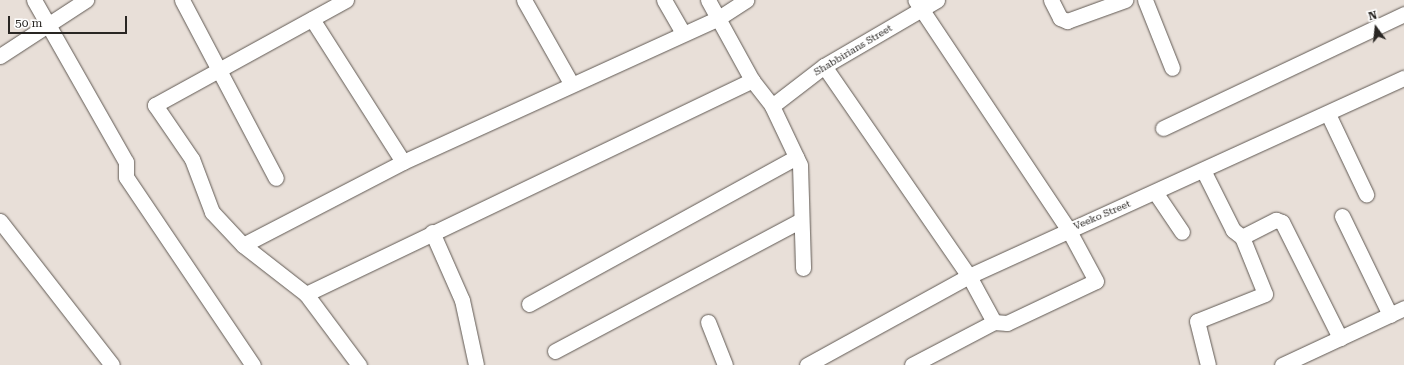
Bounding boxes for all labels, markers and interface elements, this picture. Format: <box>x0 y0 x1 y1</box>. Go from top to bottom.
scale bar <box>10 8 129 34</box>
north arrow <box>1356 8 1396 48</box>
text: N <box>1367 9 1379 23</box>
text: 50 m <box>15 16 42 30</box>
street label: Shabbirians Street <box>812 22 894 78</box>
street label: Veeko Street <box>1072 198 1132 232</box>

